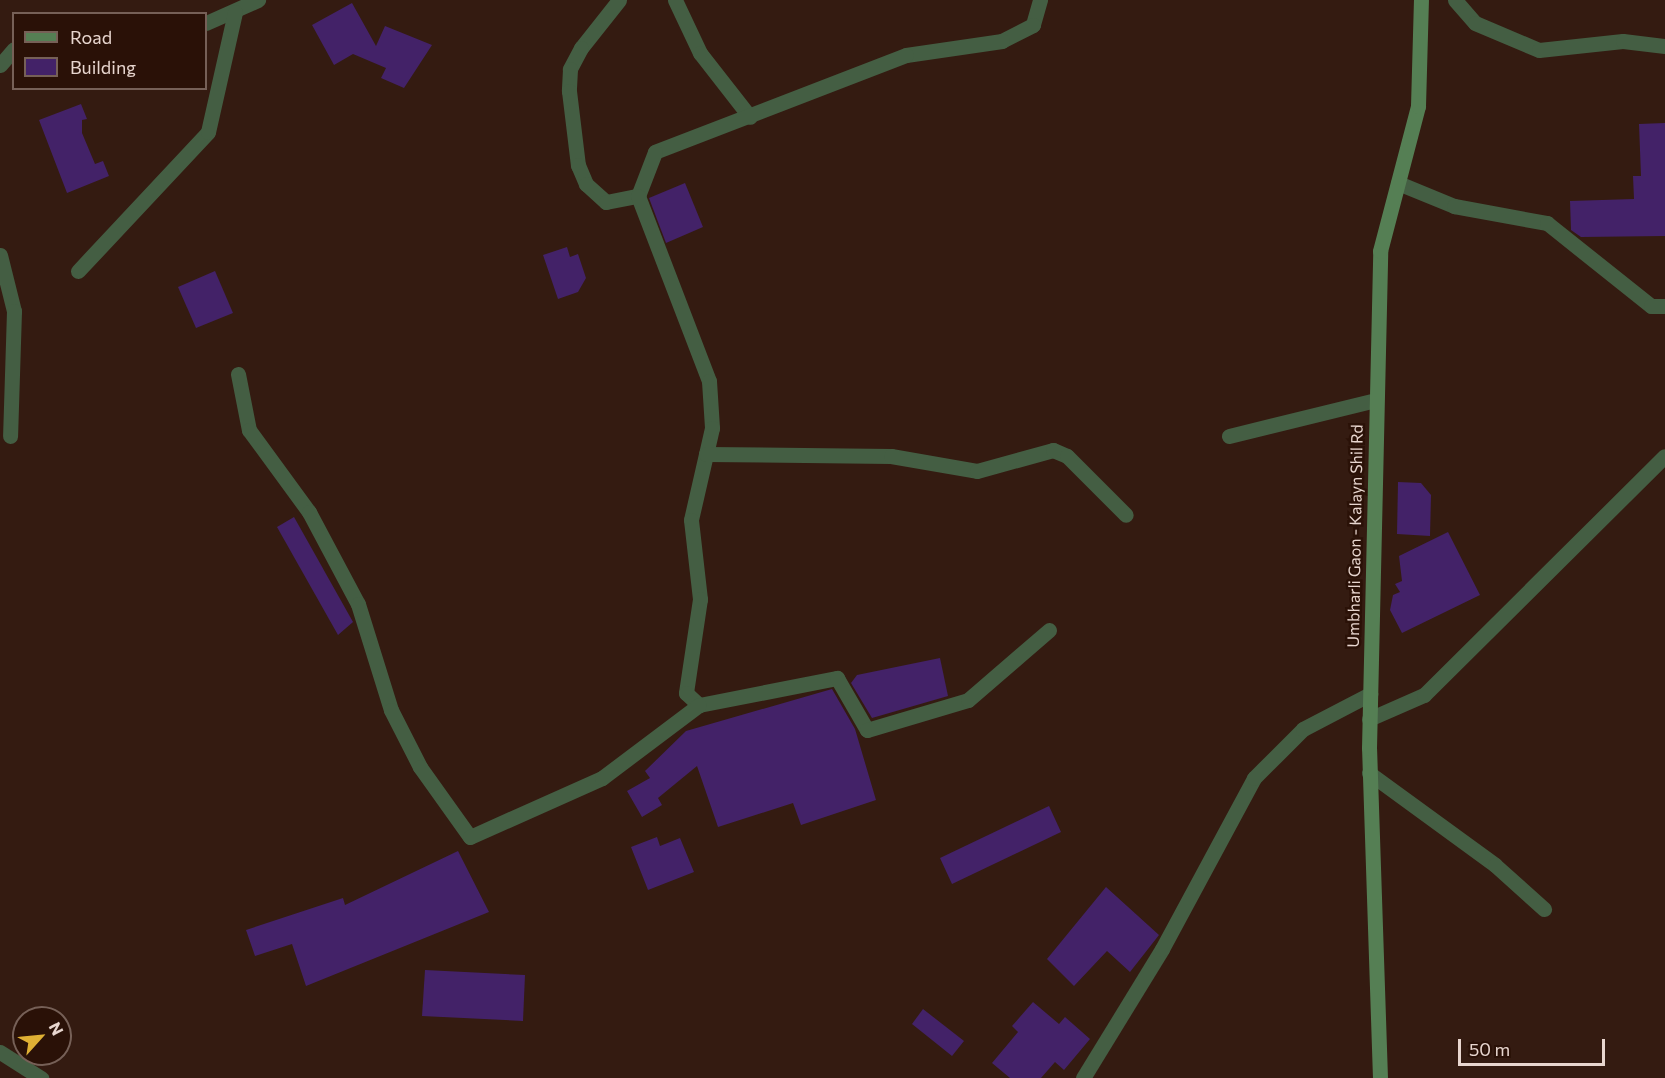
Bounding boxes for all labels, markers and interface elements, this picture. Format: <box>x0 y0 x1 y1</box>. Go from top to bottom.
legend <box>12 12 207 90</box>
text: Road <box>70 26 112 48</box>
text: Building <box>70 56 136 78</box>
street label: Umbharli Gaon - Kalayn Shil Rd <box>1343 424 1367 648</box>
north arrow <box>12 1006 72 1066</box>
text: N <box>46 1019 68 1038</box>
scale bar <box>1461 1027 1608 1065</box>
text: 50 m <box>1469 1038 1510 1060</box>

